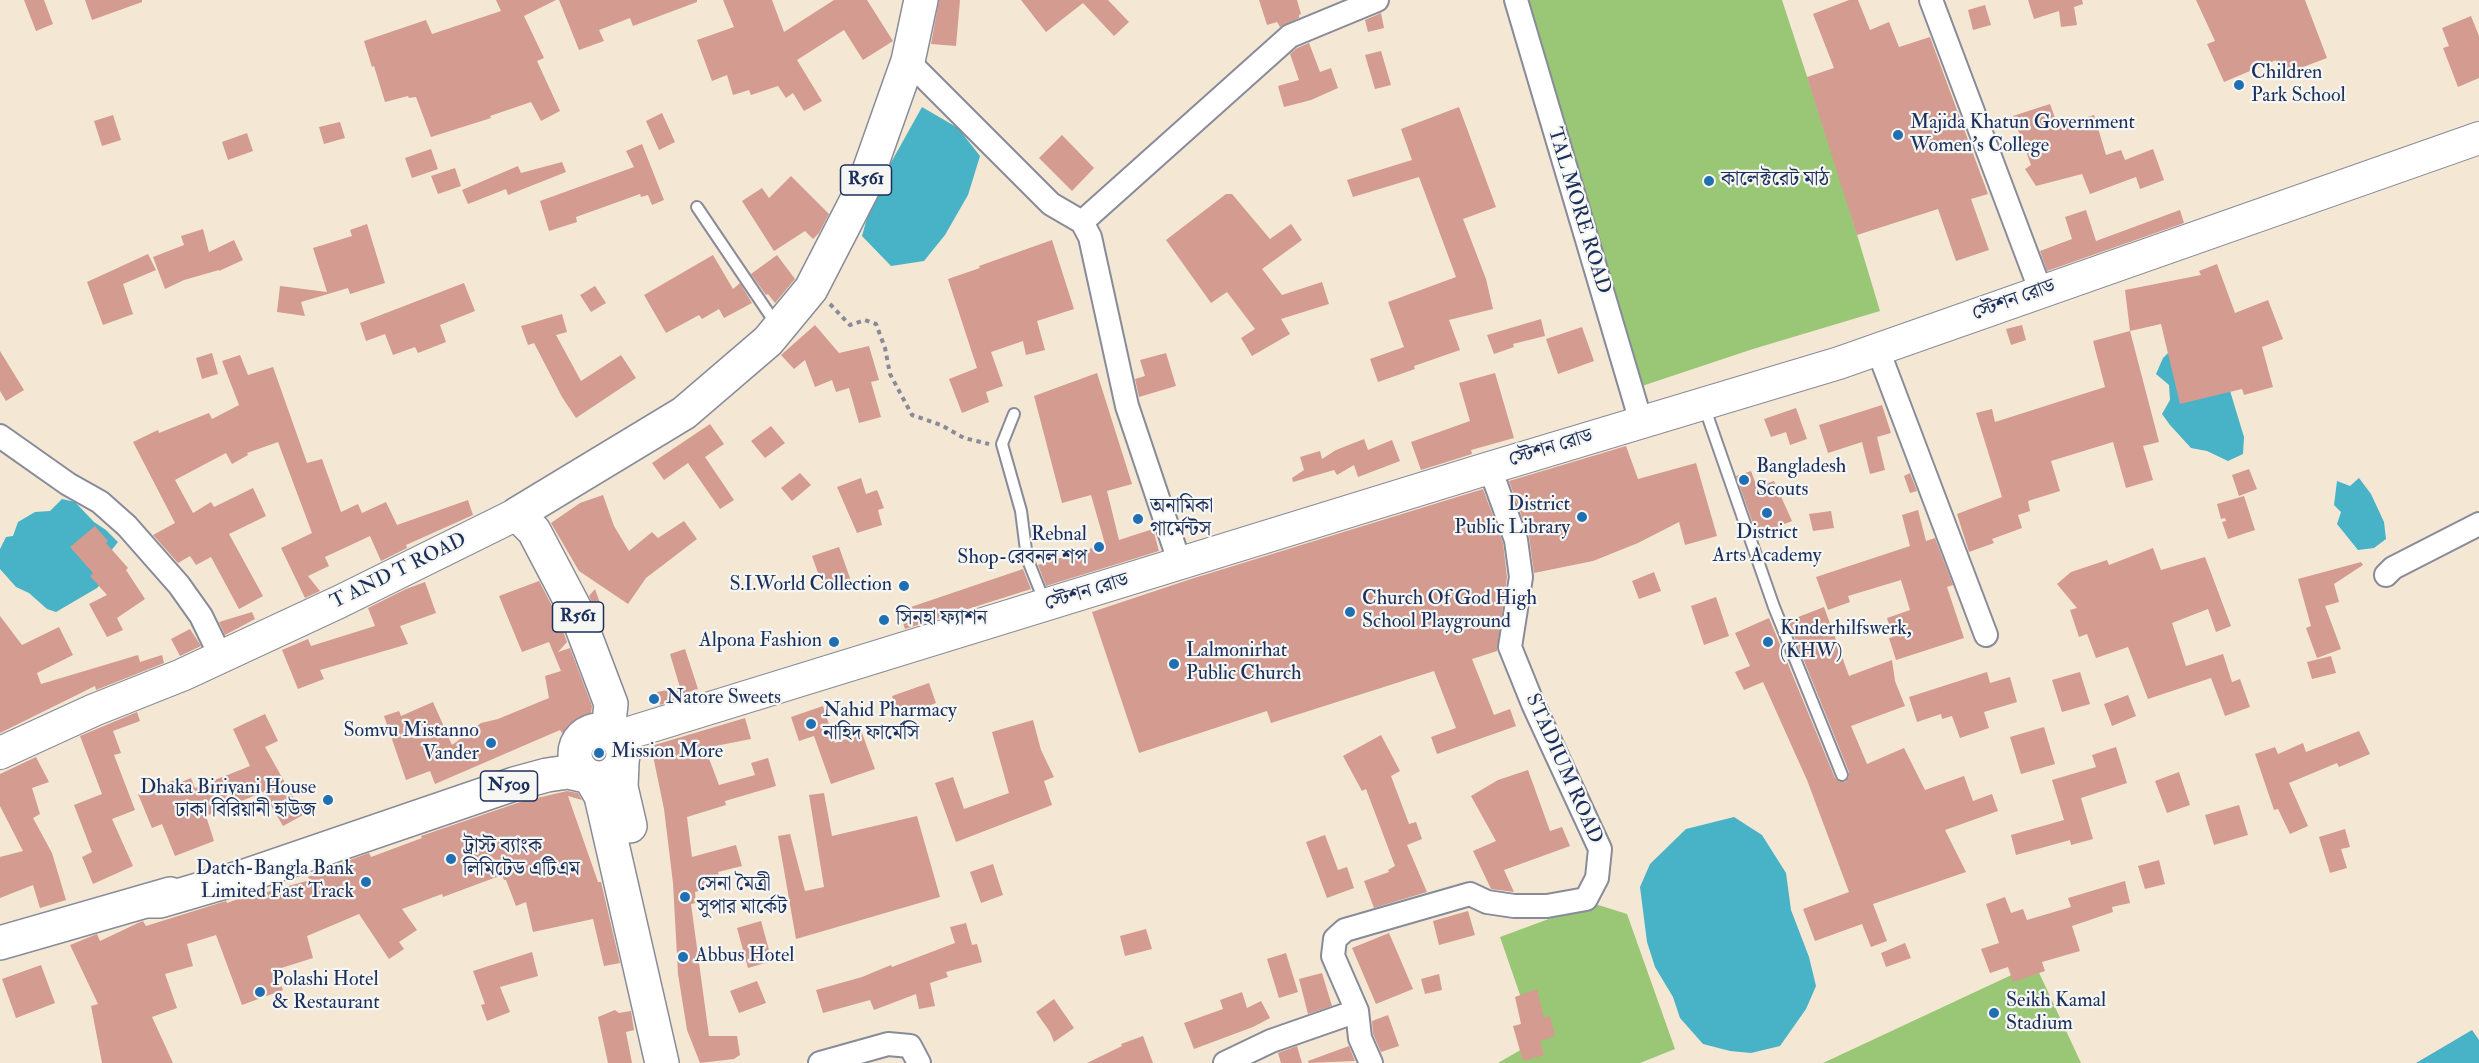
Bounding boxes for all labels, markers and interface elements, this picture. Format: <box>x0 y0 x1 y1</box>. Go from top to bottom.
place label: Children Park School <box>2251 62 2346 109</box>
marker: Children Park School <box>2232 78 2246 92</box>
place label: Majida Khatun Government Women's College <box>1910 112 2135 159</box>
street label: TAL MORE ROAD <box>1541 125 1615 297</box>
marker: Majida Khatun Government Women's College <box>1891 128 1905 142</box>
road number: R561 <box>840 165 892 195</box>
place label: কালেক্টরেট মাঠ <box>1721 169 1830 193</box>
marker: কালেক্টরেট মাঠ <box>1702 174 1716 188</box>
street label: স্টেশন রোড <box>1969 275 2059 327</box>
street label: স্টেশন রোড <box>1506 425 1596 473</box>
place label: Bangladesh Scouts <box>1756 456 1846 503</box>
marker: Bangladesh Scouts <box>1737 473 1751 487</box>
place label: District Public Library <box>1454 494 1570 541</box>
place label: অনামিকা গার্মেন্টস <box>1150 496 1213 543</box>
marker: District Arts Academy <box>1760 506 1774 520</box>
marker: District Public Library <box>1575 510 1589 524</box>
marker: অনামিকা গার্মেন্টস <box>1131 512 1145 526</box>
place label: District Arts Academy <box>1713 522 1821 569</box>
place label: Rebnal Shop-রেবনল শপ <box>957 524 1087 571</box>
street label: T AND T ROAD <box>327 529 471 615</box>
marker: Rebnal Shop-রেবনল শপ <box>1092 540 1106 554</box>
street label: স্টেশন রোড <box>1042 569 1132 617</box>
place label: S.I.World Collection <box>729 574 892 598</box>
marker: S.I.World Collection <box>897 579 911 593</box>
place label: Church Of God High School Playground <box>1362 588 1537 635</box>
road number: R561 <box>552 602 604 632</box>
marker: Church Of God High School Playground <box>1343 605 1357 619</box>
place label: সিনহা ফ্যাশন <box>896 608 987 632</box>
marker: সিনহা ফ্যাশন <box>877 613 891 627</box>
place label: Kinderhilfswerk, (KHW) <box>1780 618 1912 665</box>
place label: Alpona Fashion <box>699 630 822 654</box>
marker: Alpona Fashion <box>827 635 841 649</box>
marker: Kinderhilfswerk, (KHW) <box>1761 635 1775 649</box>
place label: Lalmonirhat Public Church <box>1186 640 1302 687</box>
marker: Lalmonirhat Public Church <box>1167 657 1181 671</box>
place label: Natore Sweets <box>666 687 781 711</box>
street label: STADIUM ROAD <box>1519 690 1607 848</box>
marker: Natore Sweets <box>647 692 661 706</box>
place label: Nahid Pharmacy নাহিদ ফার্মেসি <box>823 700 957 747</box>
marker: Nahid Pharmacy নাহিদ ফার্মেসি <box>804 717 818 731</box>
place label: Somvu Mistanno Vander <box>343 720 479 767</box>
marker: Somvu Mistanno Vander <box>484 736 498 750</box>
place label: Mission More <box>611 741 723 765</box>
marker: Mission More <box>592 746 606 760</box>
road number: N509 <box>480 771 538 801</box>
place label: Dhaka Biriyani House ঢাকা বিরিয়ানী হাউজ <box>140 777 316 824</box>
marker: Dhaka Biriyani House ঢাকা বিরিয়ানী হাউজ <box>321 793 335 807</box>
place label: ট্রাস্ট ব্যাংক লিমিটেড এটিএম <box>463 836 580 883</box>
marker: ট্রাস্ট ব্যাংক লিমিটেড এটিএম <box>444 852 458 866</box>
place label: Datch-Bangla Bank Limited Fast Track <box>196 858 354 905</box>
place label: সেনা মৈত্রী সুপার মার্কেট <box>697 874 787 921</box>
marker: Datch-Bangla Bank Limited Fast Track <box>359 875 373 889</box>
marker: সেনা মৈত্রী সুপার মার্কেট <box>678 890 692 904</box>
place label: Abbus Hotel <box>695 945 794 969</box>
marker: Abbus Hotel <box>676 950 690 964</box>
place label: Polashi Hotel & Restaurant <box>272 969 380 1016</box>
marker: Polashi Hotel & Restaurant <box>253 985 267 999</box>
place label: Seikh Kamal Stadium <box>2006 990 2106 1037</box>
marker: Seikh Kamal Stadium <box>1987 1006 2001 1020</box>

